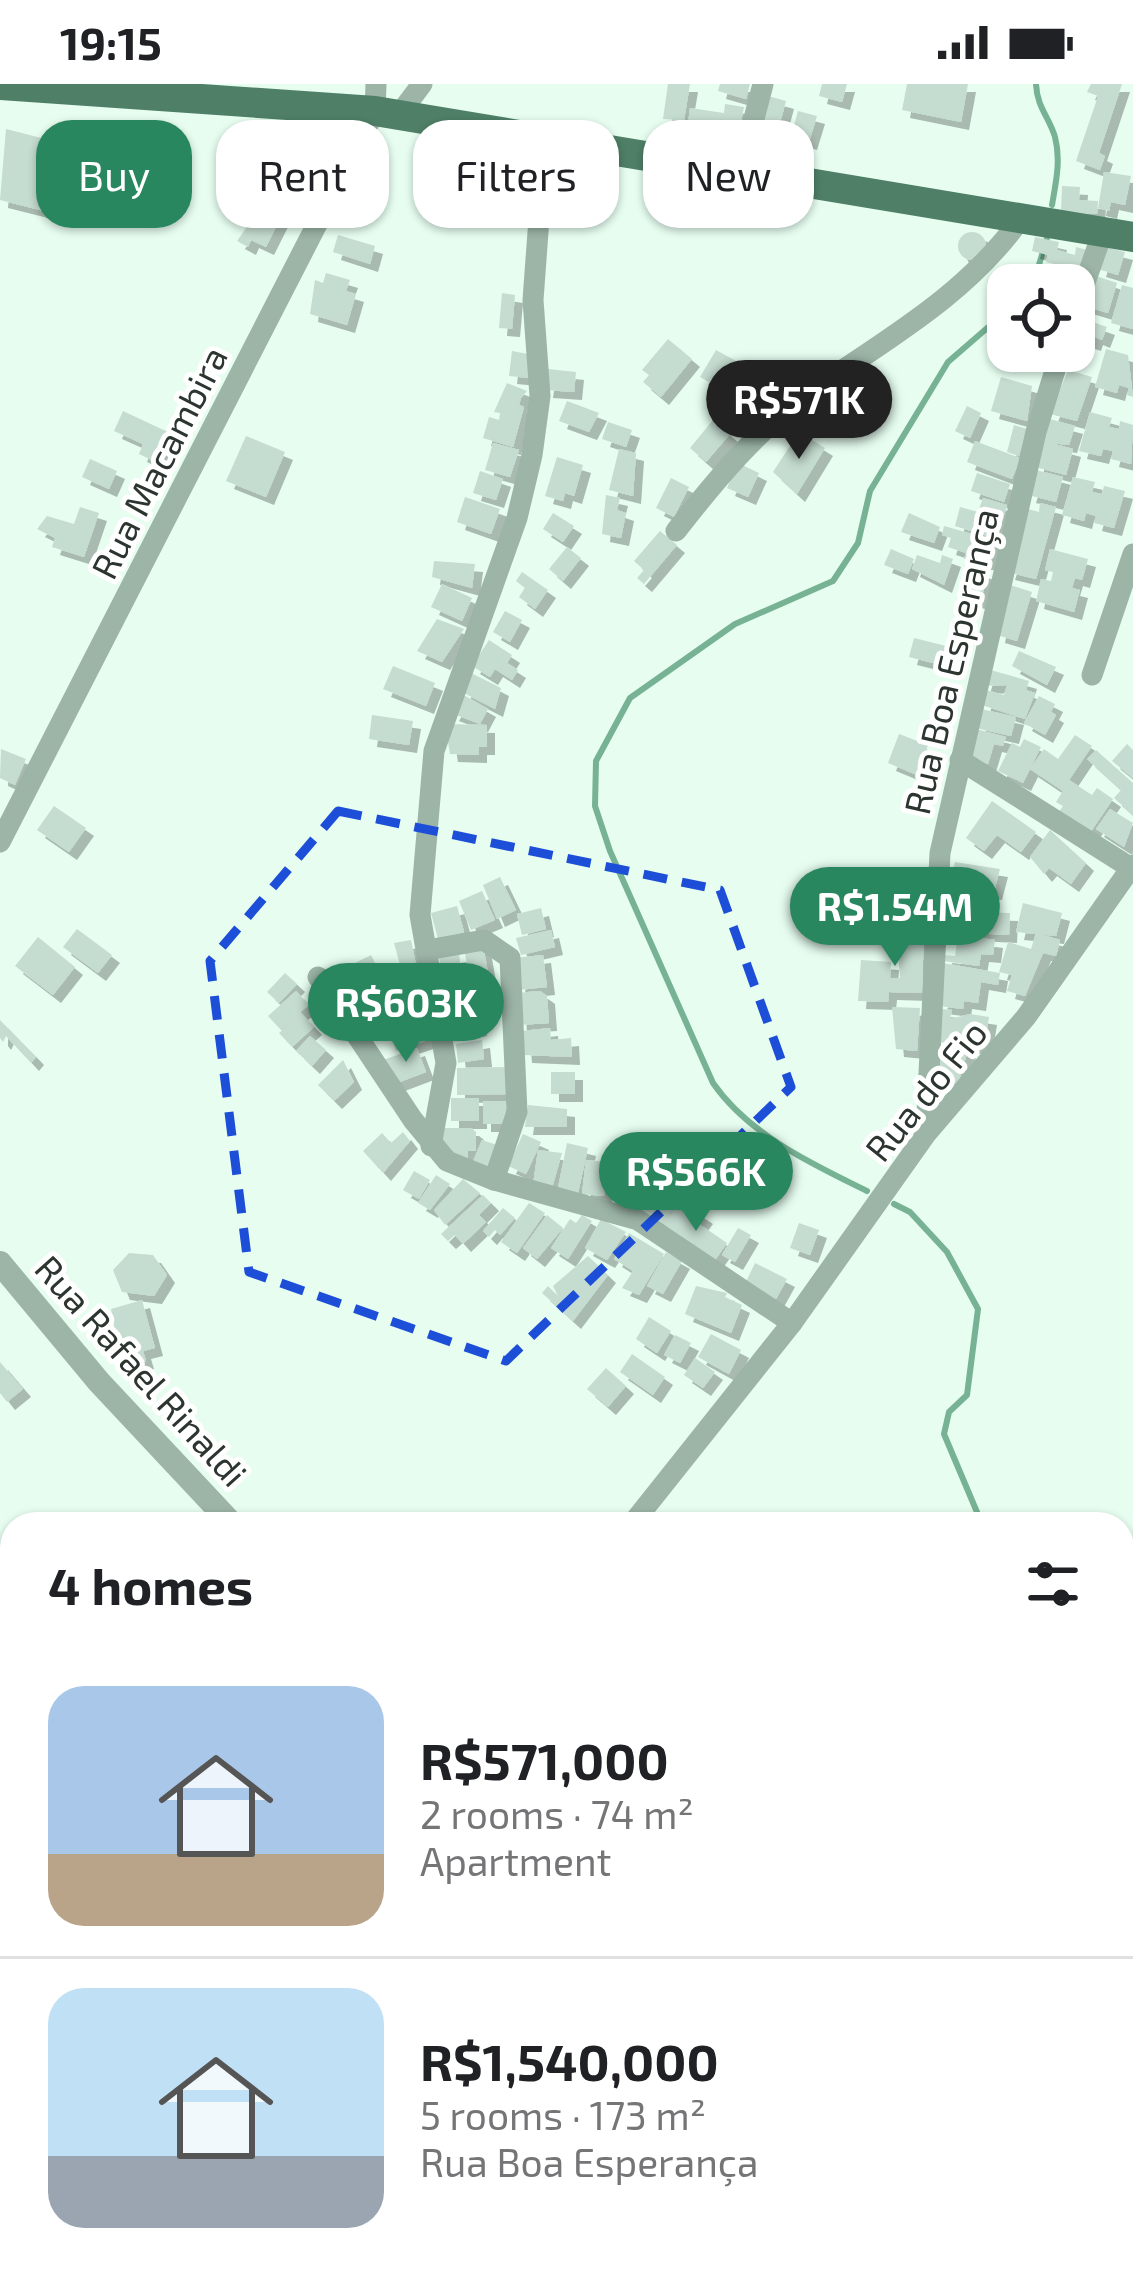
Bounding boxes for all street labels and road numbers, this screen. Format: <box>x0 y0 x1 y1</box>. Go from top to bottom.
street label: Rua Macambira <box>81 339 235 585</box>
street label: Rua Boa Esperança <box>894 504 1008 818</box>
street label: Rua do Fio <box>855 1011 995 1169</box>
street label: Rua Rafael Rinaldi <box>27 1246 257 1494</box>

